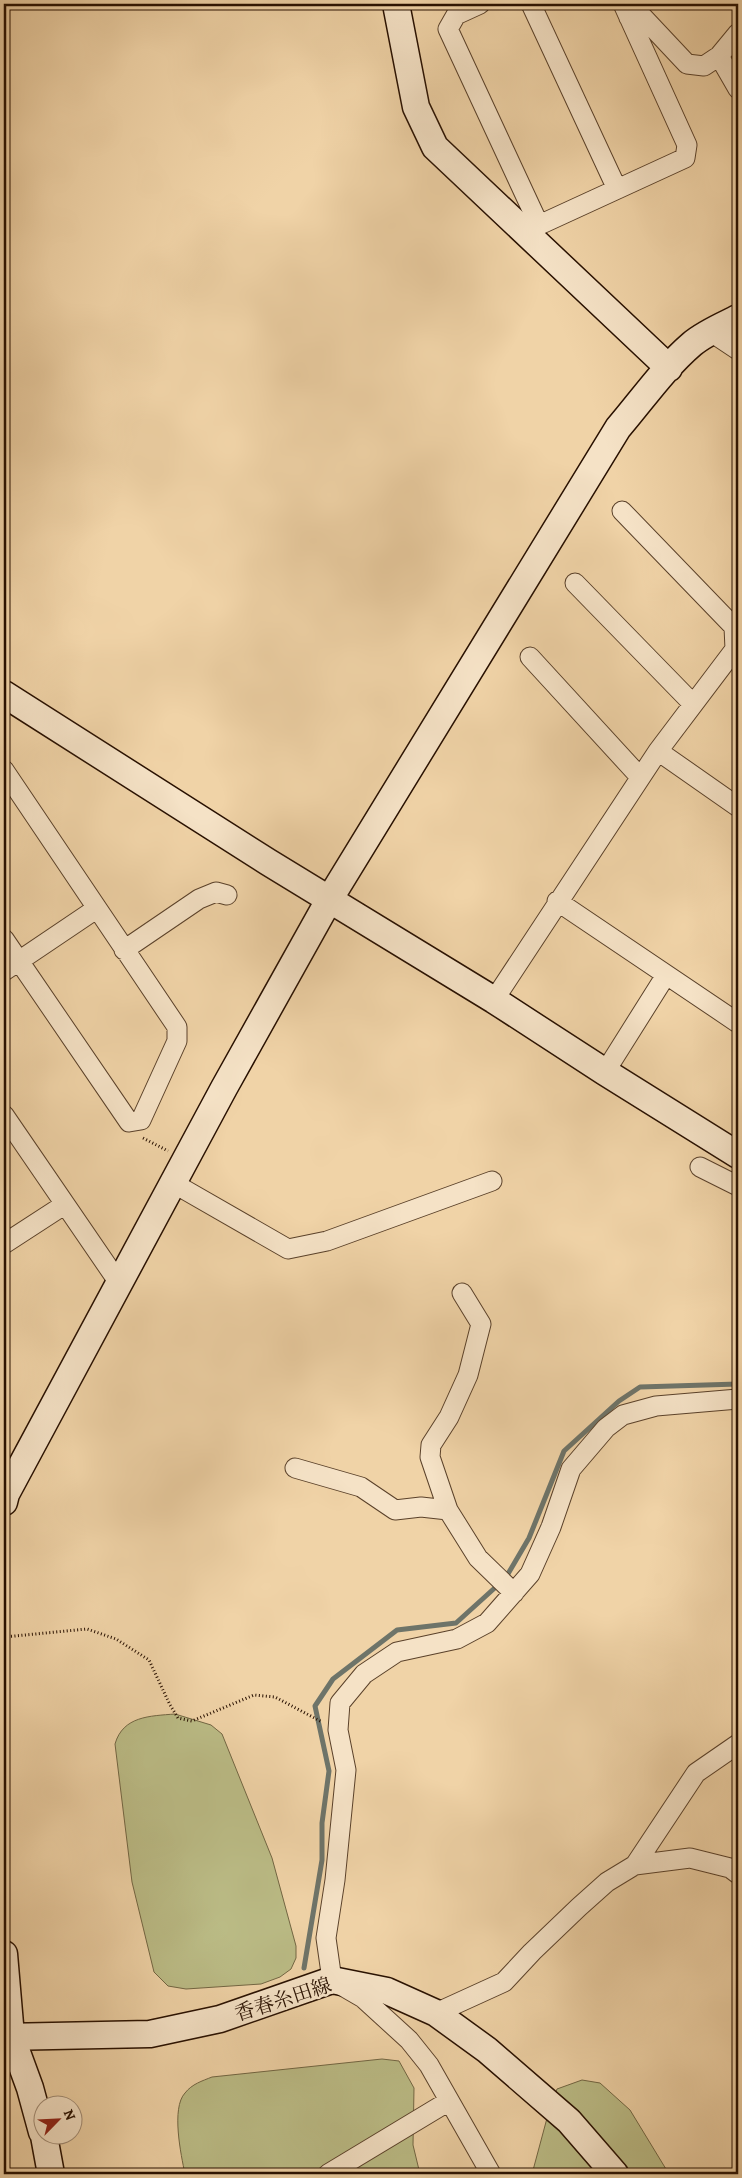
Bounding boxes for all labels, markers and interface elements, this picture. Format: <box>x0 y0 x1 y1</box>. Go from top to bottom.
street label: 香春糸田線 <box>231 1971 335 2028</box>
north arrow <box>32 2096 82 2146</box>
text: N <box>59 2106 80 2123</box>

